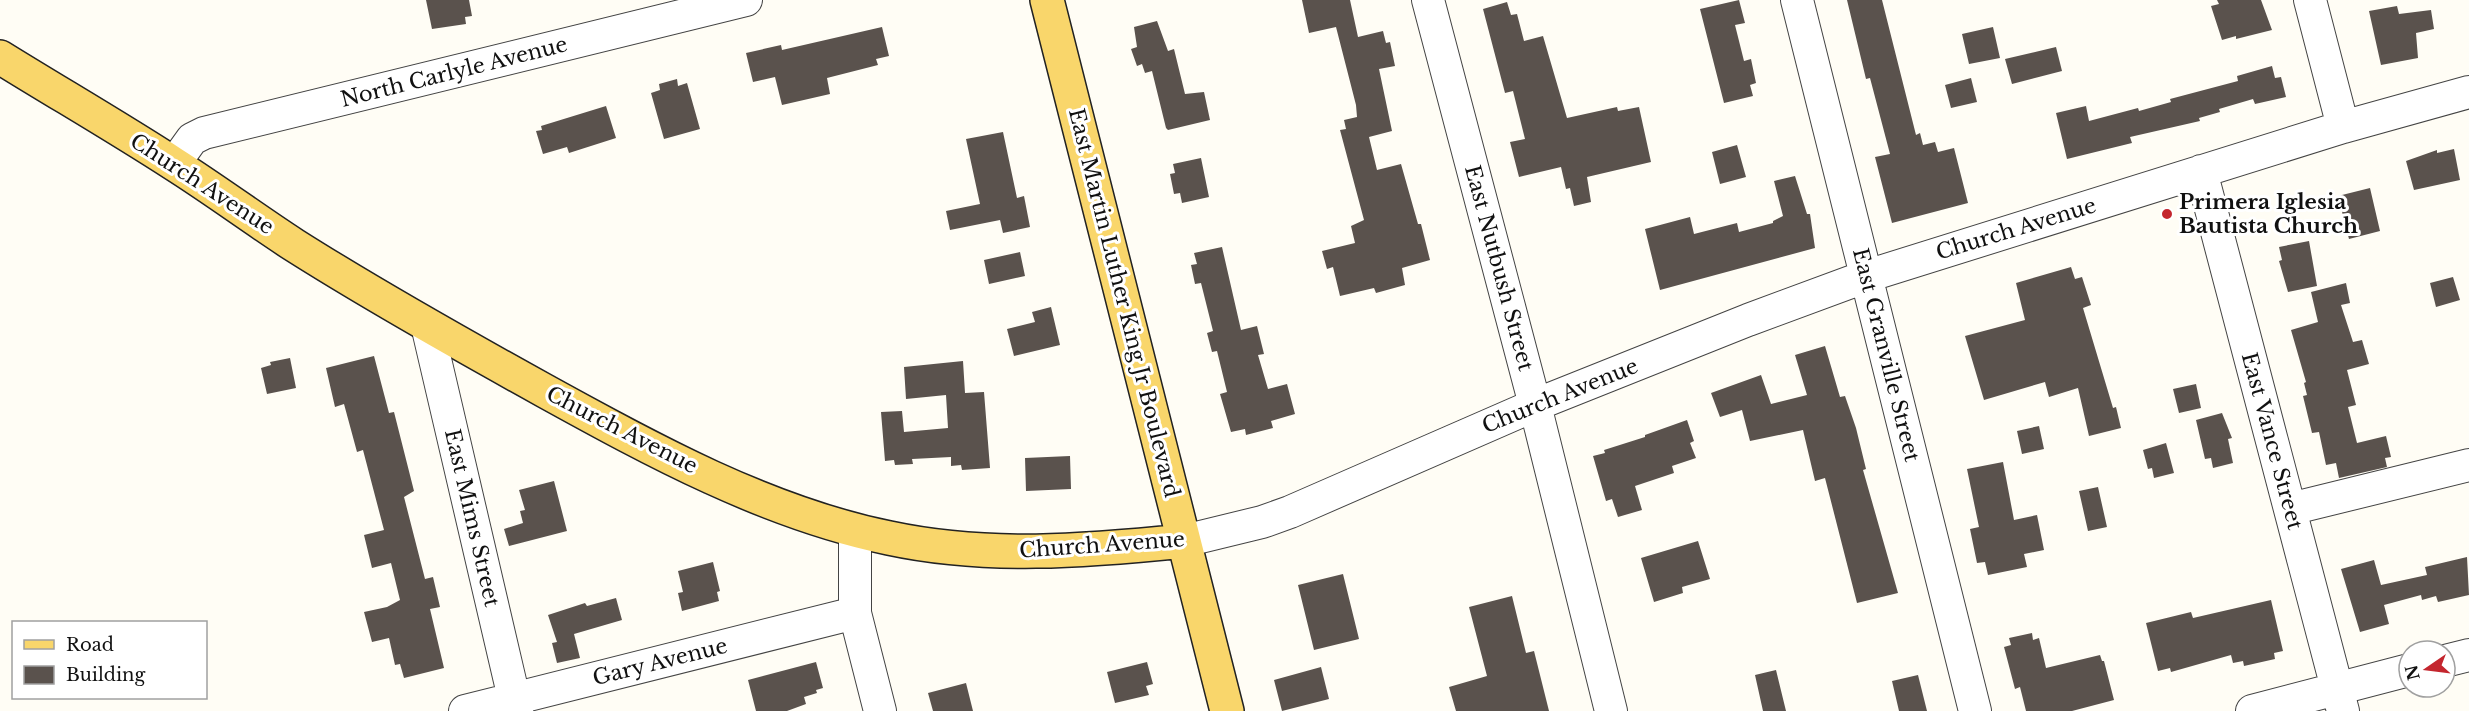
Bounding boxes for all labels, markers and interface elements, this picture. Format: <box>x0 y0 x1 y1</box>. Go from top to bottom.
street label: North Carlyle Avenue <box>338 31 570 113</box>
street label: East Martin Luther King Jr Boulevard <box>1063 106 1185 500</box>
street label: Church Avenue <box>125 128 279 240</box>
street label: East Nutbush Street <box>1459 162 1539 374</box>
place label: Primera Iglesia Bautista Church <box>2179 189 2358 239</box>
street label: Church Avenue <box>1933 192 2099 266</box>
marker: Primera Iglesia Bautista Church <box>2160 207 2174 221</box>
street label: East Granville Street <box>1847 246 1925 465</box>
street label: East Vance Street <box>2236 349 2308 533</box>
street label: Church Avenue <box>1478 353 1642 439</box>
street label: Church Avenue <box>542 381 702 479</box>
street label: East Mims Street <box>439 427 505 609</box>
street label: Church Avenue <box>1018 526 1186 564</box>
legend <box>12 621 207 699</box>
street label: Gary Avenue <box>590 633 730 691</box>
text: Road <box>66 634 114 656</box>
north arrow <box>2397 639 2457 699</box>
text: N <box>2401 663 2424 682</box>
text: Building <box>66 664 145 686</box>

